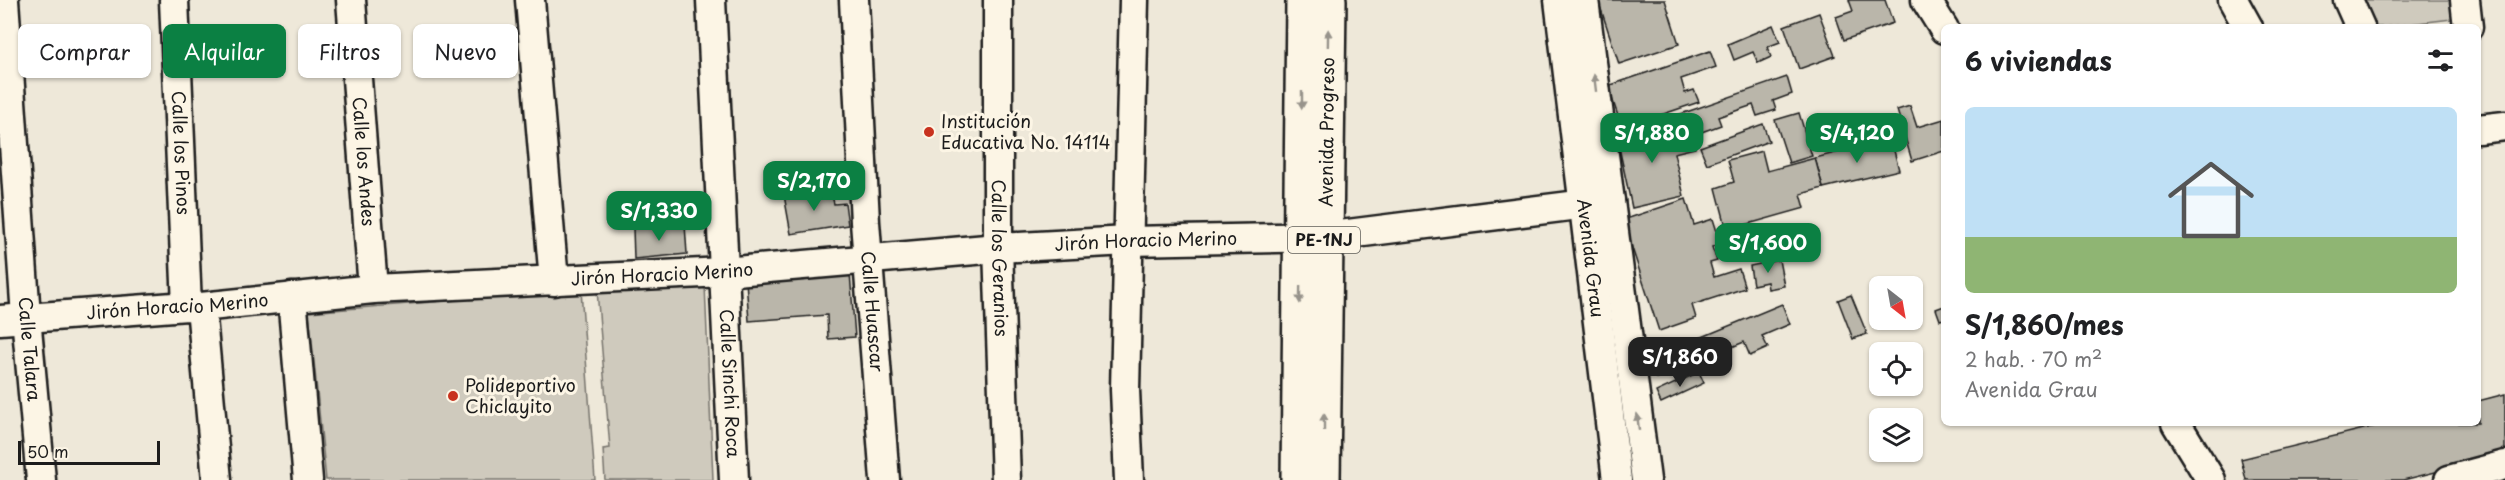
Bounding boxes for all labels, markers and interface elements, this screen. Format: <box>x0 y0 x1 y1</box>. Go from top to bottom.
chip: Comprar <box>18 24 151 78</box>
chip: Alquilar <box>163 24 286 78</box>
chip: Filtros <box>298 24 401 78</box>
chip: Nuevo <box>413 24 518 78</box>
one-way arrow <box>1323 28 1333 47</box>
text: 6 viviendas <box>1965 41 2112 80</box>
icon: filters <box>2424 44 2457 77</box>
street label: Avenida Progreso <box>1311 57 1340 207</box>
one-way arrow <box>1590 73 1600 92</box>
street label: Calle los Pinos <box>166 90 198 216</box>
one-way arrow <box>1297 91 1307 110</box>
street label: Calle los Andes <box>346 96 383 227</box>
place label: Institución Educativa No. 14114 <box>941 107 1111 155</box>
pin: S/1,880 <box>1597 113 1707 164</box>
pin: S/4,120 <box>1802 113 1912 164</box>
text: S/1,880 <box>1614 117 1690 147</box>
text: S/4,120 <box>1820 117 1894 147</box>
marker: Institución Educativa No. 14114 <box>922 125 936 139</box>
icon: home <box>2157 146 2265 254</box>
pin: S/2,170 <box>759 161 869 212</box>
text: S/2,170 <box>777 165 851 195</box>
street label: Calle los Geranios <box>986 179 1016 337</box>
pin: S/1,330 <box>604 191 714 242</box>
text: S/1,330 <box>620 195 698 225</box>
street label: Avenida Grau <box>1571 197 1612 319</box>
pin: S/1,600 <box>1713 223 1823 274</box>
street label: Jirón Horacio Merino <box>1054 224 1237 257</box>
road number: PE-1NJ <box>1288 227 1360 253</box>
text: S/1,600 <box>1729 227 1807 257</box>
street label: Calle Huascar <box>855 250 892 374</box>
street label: Jirón Horacio Merino <box>570 254 754 291</box>
north arrow <box>1869 276 1923 330</box>
map controls <box>1869 276 1923 462</box>
street label: Jirón Horacio Merino <box>85 285 270 325</box>
one-way arrow <box>1295 286 1305 305</box>
street label: Calle Talara <box>13 296 49 403</box>
text: S/1,860/mes <box>1965 305 2124 344</box>
street label: Calle Sinchi Roca <box>714 308 748 459</box>
pin: S/1,860 <box>1625 337 1735 388</box>
text: S/1,860 <box>1642 341 1718 371</box>
button: locate <box>1869 342 1923 396</box>
text: 2 hab. · 70 m² <box>1965 344 2102 374</box>
place label: Polideportivo Chiclayito <box>465 371 576 419</box>
text: Avenida Grau <box>1965 374 2098 404</box>
marker: Polideportivo Chiclayito <box>446 389 460 403</box>
button: layers <box>1869 408 1923 462</box>
one-way arrow <box>1319 412 1329 431</box>
one-way arrow <box>1634 412 1643 431</box>
scale bar <box>18 438 160 466</box>
text: 50 m <box>27 439 68 463</box>

